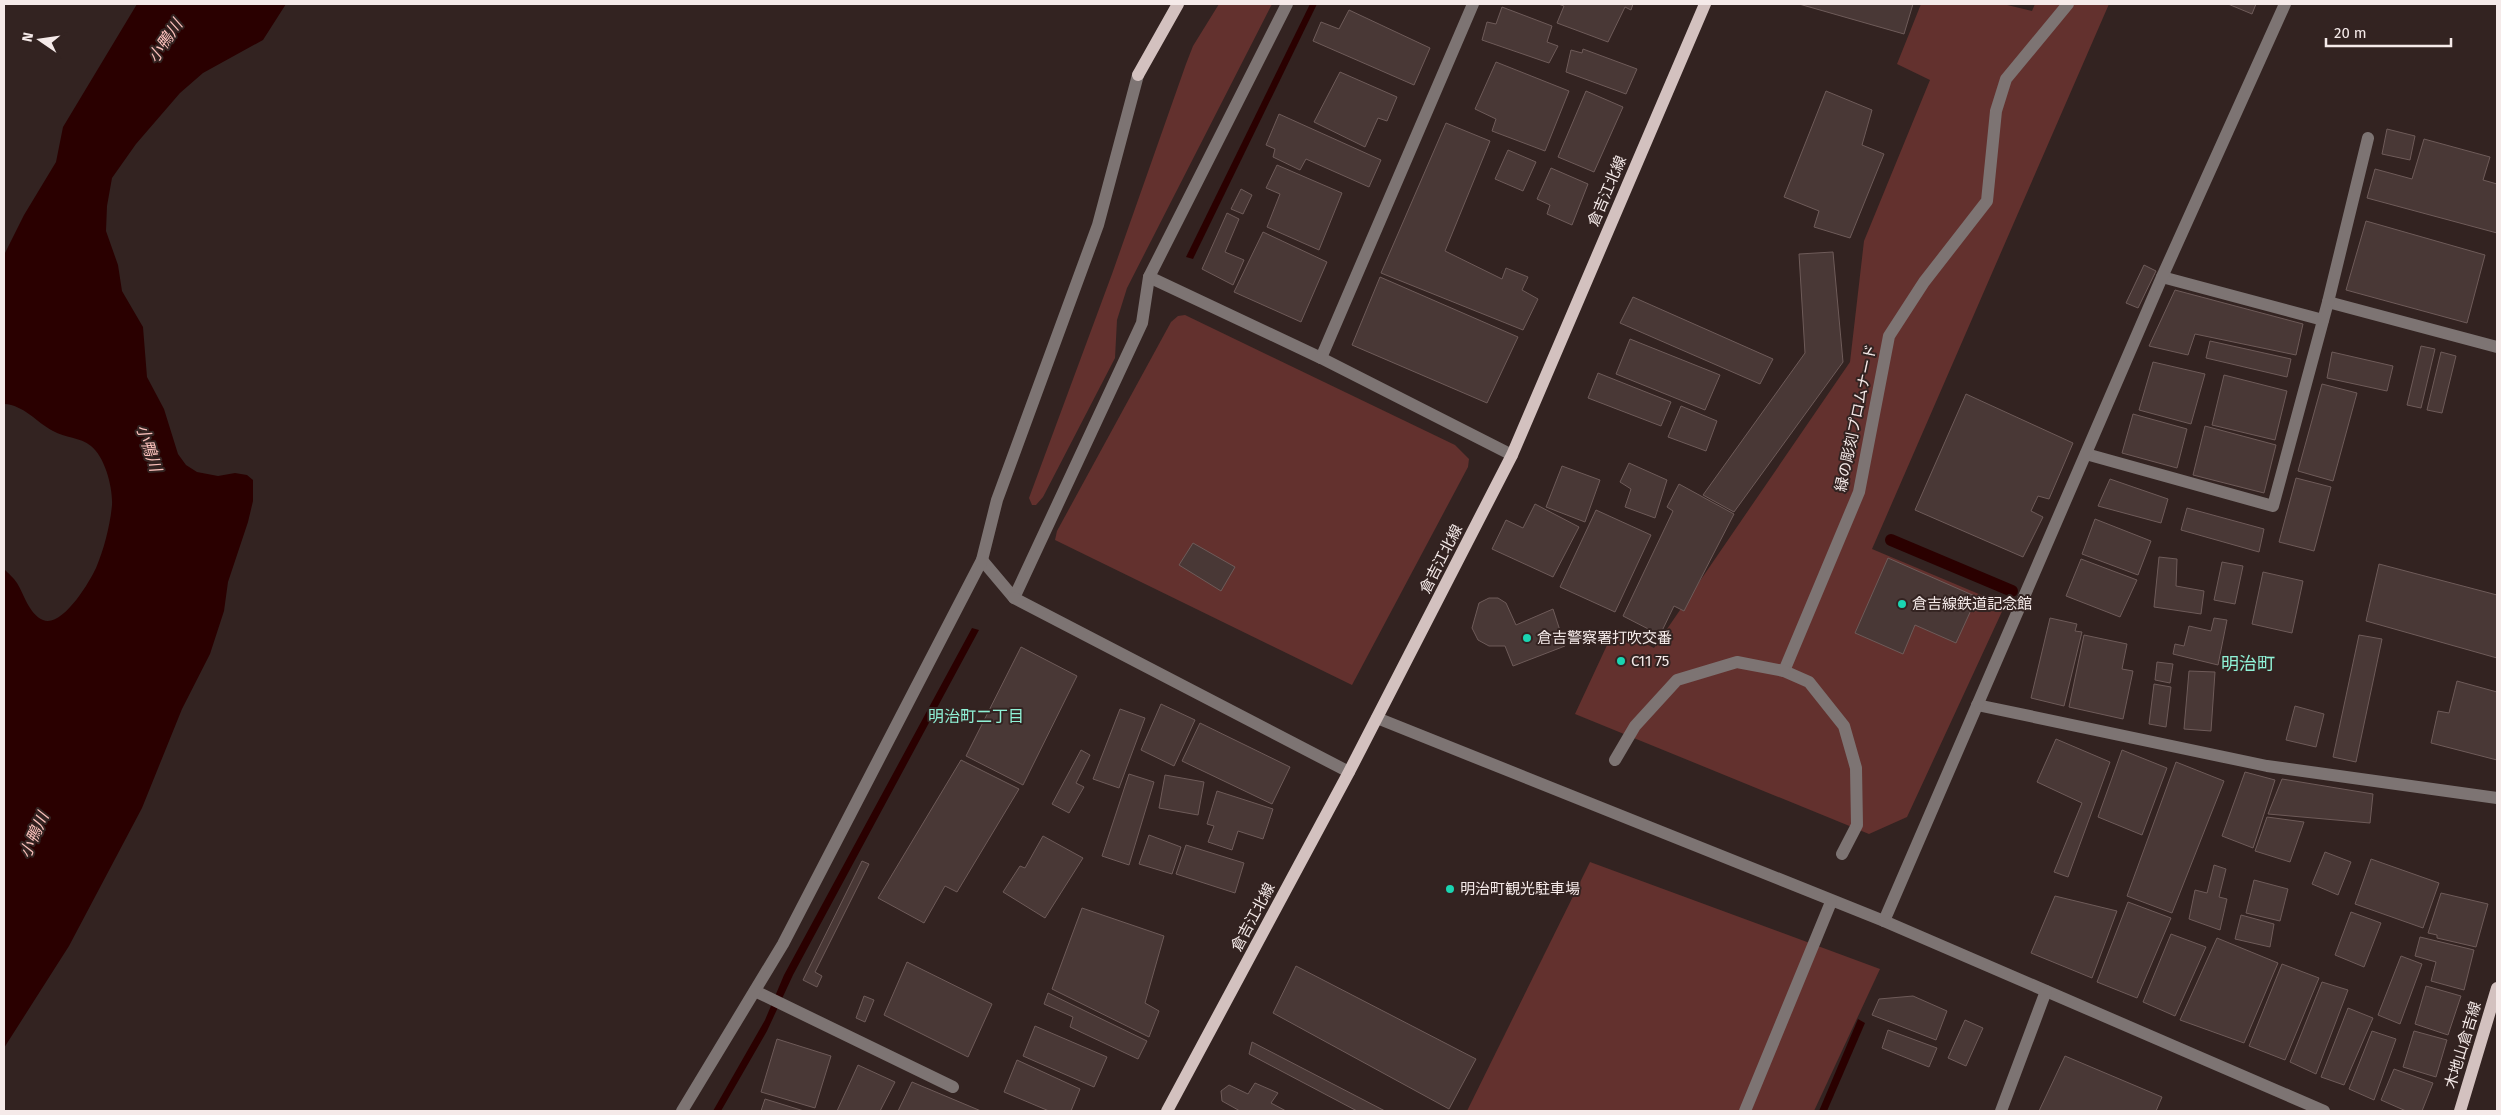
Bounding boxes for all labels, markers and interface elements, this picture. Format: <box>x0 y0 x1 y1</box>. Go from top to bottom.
water label: 小鴨川 <box>144 14 187 66</box>
north arrow <box>15 15 65 65</box>
scale bar <box>2326 15 2451 47</box>
text: 20 m <box>2334 24 2367 42</box>
text: N <box>18 31 37 44</box>
street label: 倉吉江北線 <box>1584 153 1630 229</box>
street label: 緑の彫刻プロムナード <box>1832 343 1880 493</box>
water label: 小鴨川 <box>133 422 166 476</box>
street label: 倉吉江北線 <box>1416 521 1466 597</box>
place label: 倉吉線鉄道記念館 <box>1912 595 2032 613</box>
marker: 倉吉線鉄道記念館 <box>1896 598 1908 610</box>
place label: 倉吉警察署打吹交番 <box>1537 629 1672 647</box>
marker: 倉吉警察署打吹交番 <box>1521 632 1533 644</box>
place label: C11 75 <box>1631 652 1669 670</box>
district label: 明治町 <box>2221 653 2275 675</box>
marker: C11 75 <box>1615 655 1627 667</box>
district label: 明治町二丁目 <box>928 707 1024 726</box>
water label: 小鴨川 <box>16 807 53 861</box>
street label: 倉吉江北線 <box>1227 880 1279 954</box>
place label: 明治町観光駐車場 <box>1460 880 1580 898</box>
marker: 明治町観光駐車場 <box>1444 883 1456 895</box>
street label: 木地山倉吉線 <box>2441 999 2485 1091</box>

